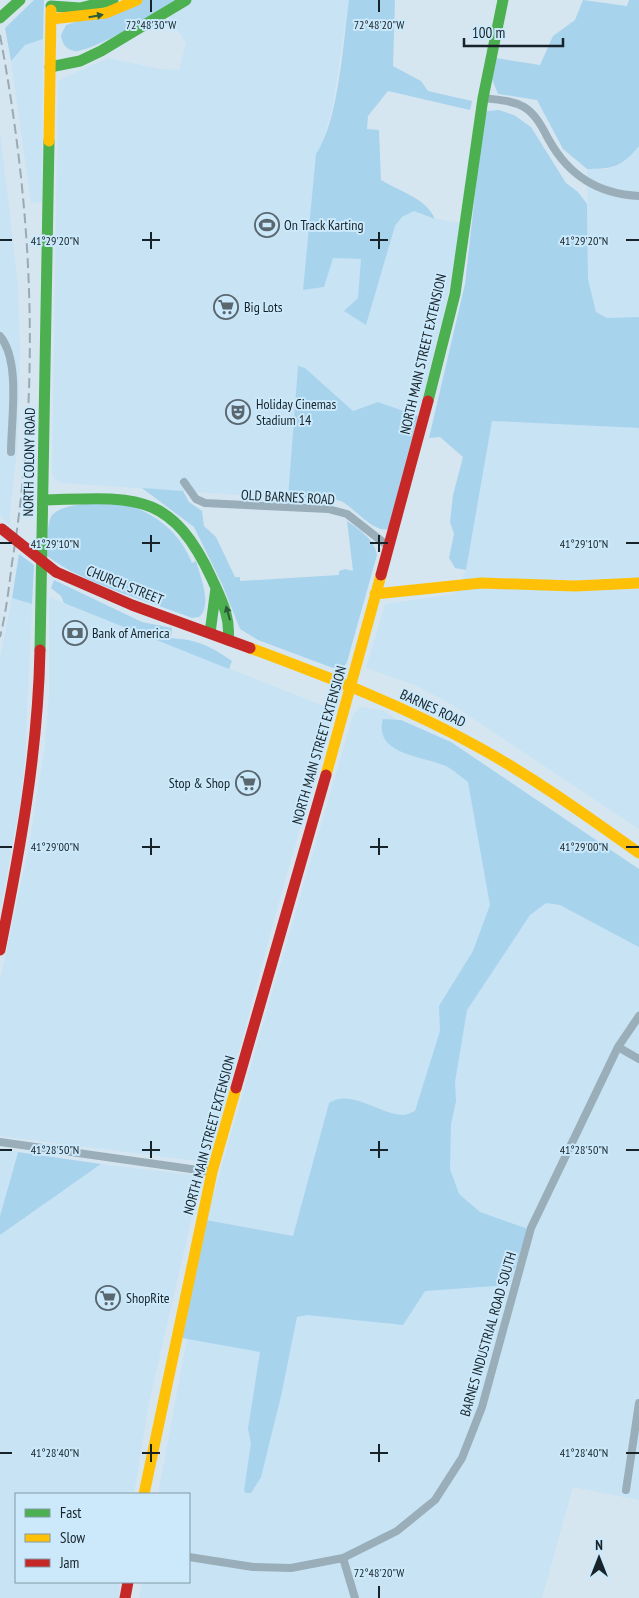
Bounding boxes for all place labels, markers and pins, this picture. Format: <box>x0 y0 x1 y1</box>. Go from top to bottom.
sports icon: On Track Karting <box>254 212 280 238</box>
place label: On Track Karting <box>284 216 363 234</box>
supermarket icon: Big Lots <box>213 294 239 320</box>
place label: Big Lots <box>244 298 283 316</box>
place label: Holiday Cinemas Stadium 14 <box>256 395 336 429</box>
theatre icon: Holiday Cinemas Stadium 14 <box>225 399 251 425</box>
bank icon: Bank of America <box>62 620 88 646</box>
place label: Bank of America <box>92 624 169 642</box>
supermarket icon: Stop & Shop <box>235 770 261 796</box>
place label: Stop & Shop <box>169 774 230 792</box>
supermarket icon: ShopRite <box>95 1285 121 1311</box>
place label: ShopRite <box>126 1289 170 1307</box>

